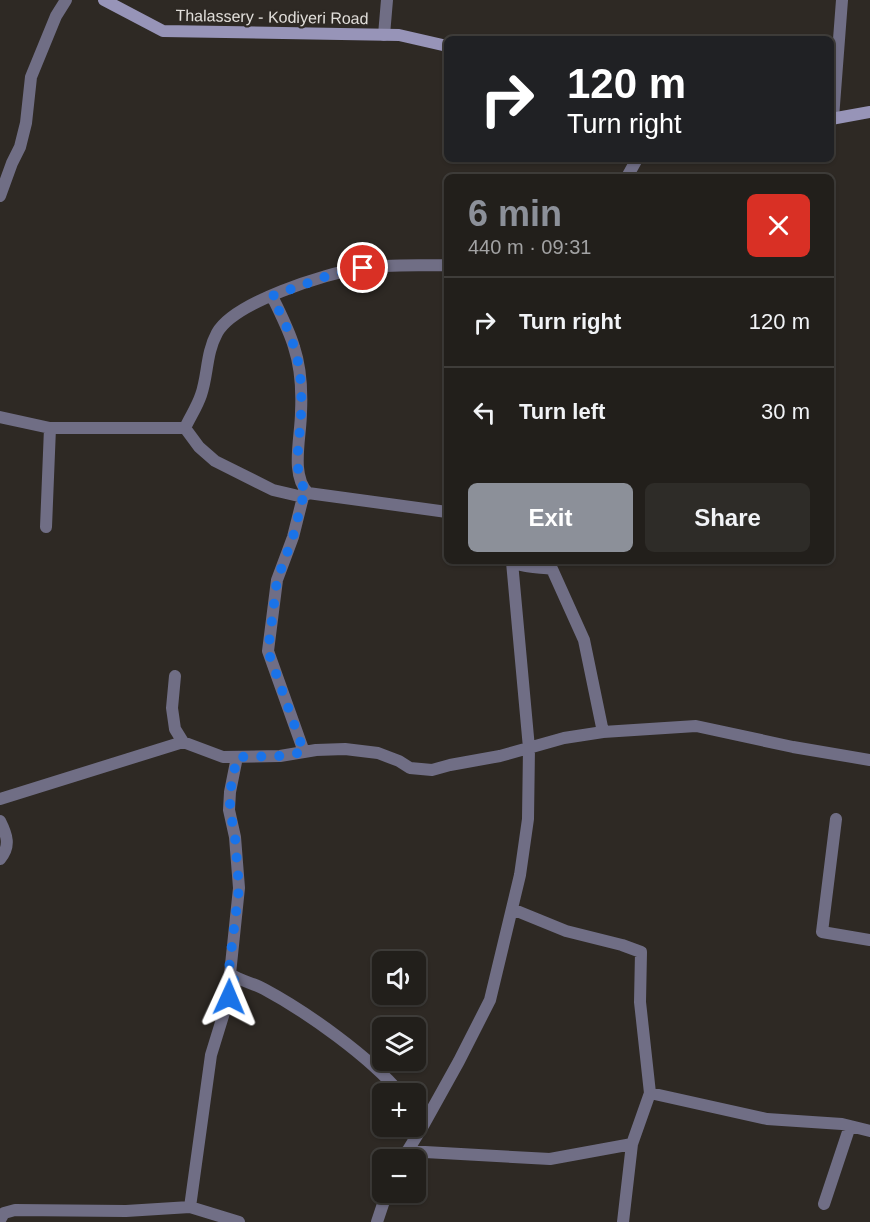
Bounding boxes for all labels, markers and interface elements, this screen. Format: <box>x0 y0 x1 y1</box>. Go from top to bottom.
street label: Thalassery - Kodiyeri Road <box>175 7 369 27</box>
icon: right <box>468 60 546 138</box>
text: 120 m <box>567 60 686 107</box>
text: Turn right <box>567 109 682 139</box>
text: 6 min <box>468 193 562 234</box>
button: close <box>747 194 810 257</box>
text: 440 m · 09:31 <box>468 236 591 258</box>
pin <box>337 242 388 293</box>
icon: arrive <box>346 251 379 284</box>
icon: right <box>468 306 501 339</box>
text: Turn right <box>519 309 621 334</box>
text: 120 m <box>749 309 810 334</box>
icon: left <box>468 396 501 429</box>
text: Turn left <box>519 399 605 424</box>
text: 30 m <box>761 399 810 424</box>
button: Exit <box>468 483 633 552</box>
button: Share <box>645 483 810 552</box>
map controls <box>372 951 426 1203</box>
button: sound <box>372 951 426 1005</box>
position arrow <box>197 965 261 1029</box>
button: layers <box>372 1017 426 1071</box>
button: + <box>372 1083 426 1137</box>
button: − <box>372 1149 426 1203</box>

